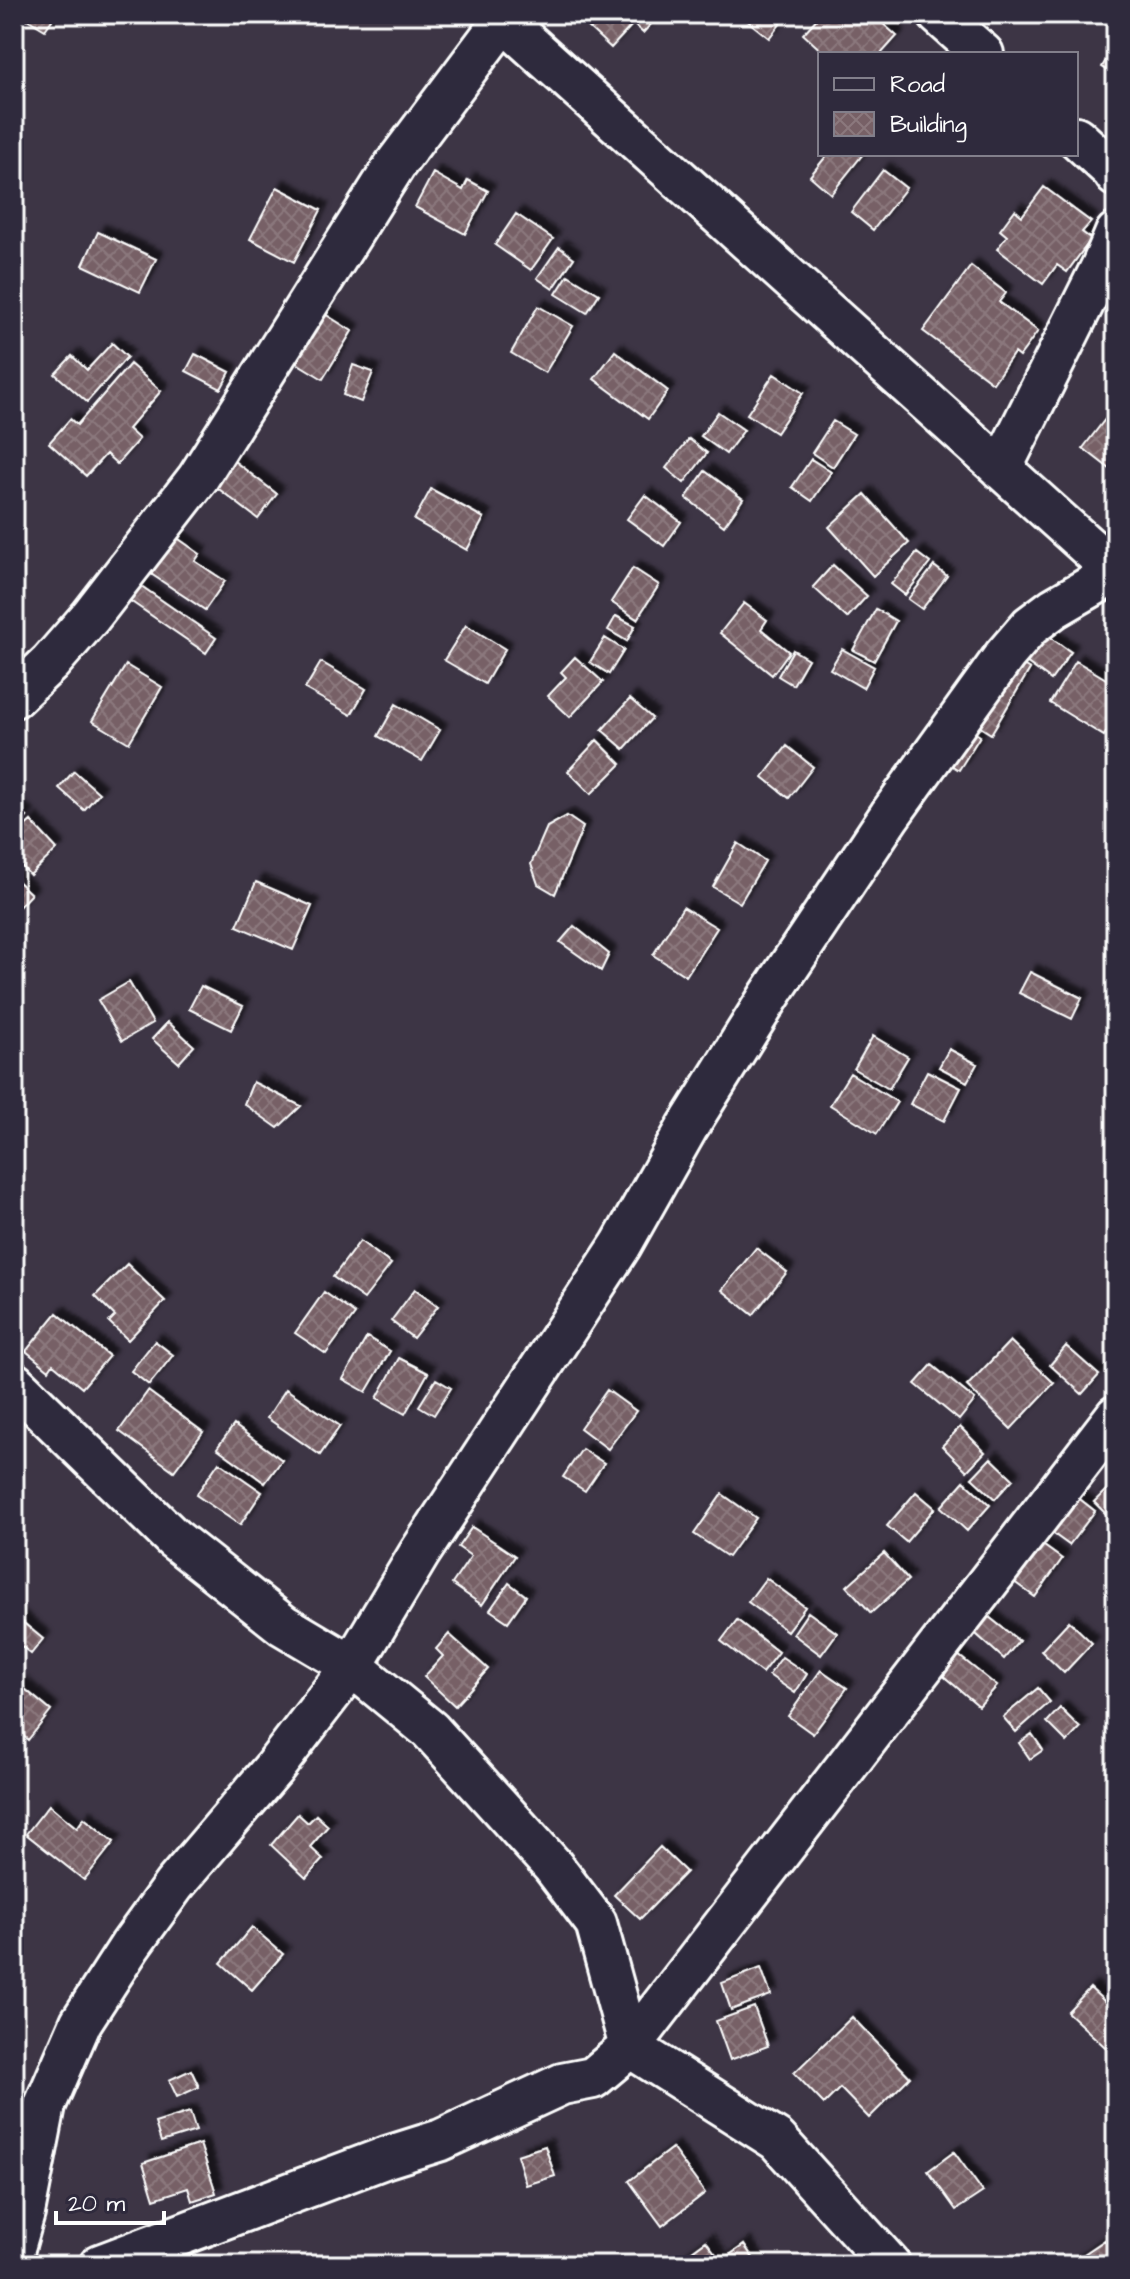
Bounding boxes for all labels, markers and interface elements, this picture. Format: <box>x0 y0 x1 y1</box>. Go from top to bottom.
legend <box>818 52 1078 156</box>
text: Road <box>890 68 945 102</box>
text: Building <box>890 108 967 143</box>
scale bar <box>56 2175 164 2225</box>
text: 20 m <box>68 2187 125 2221</box>

